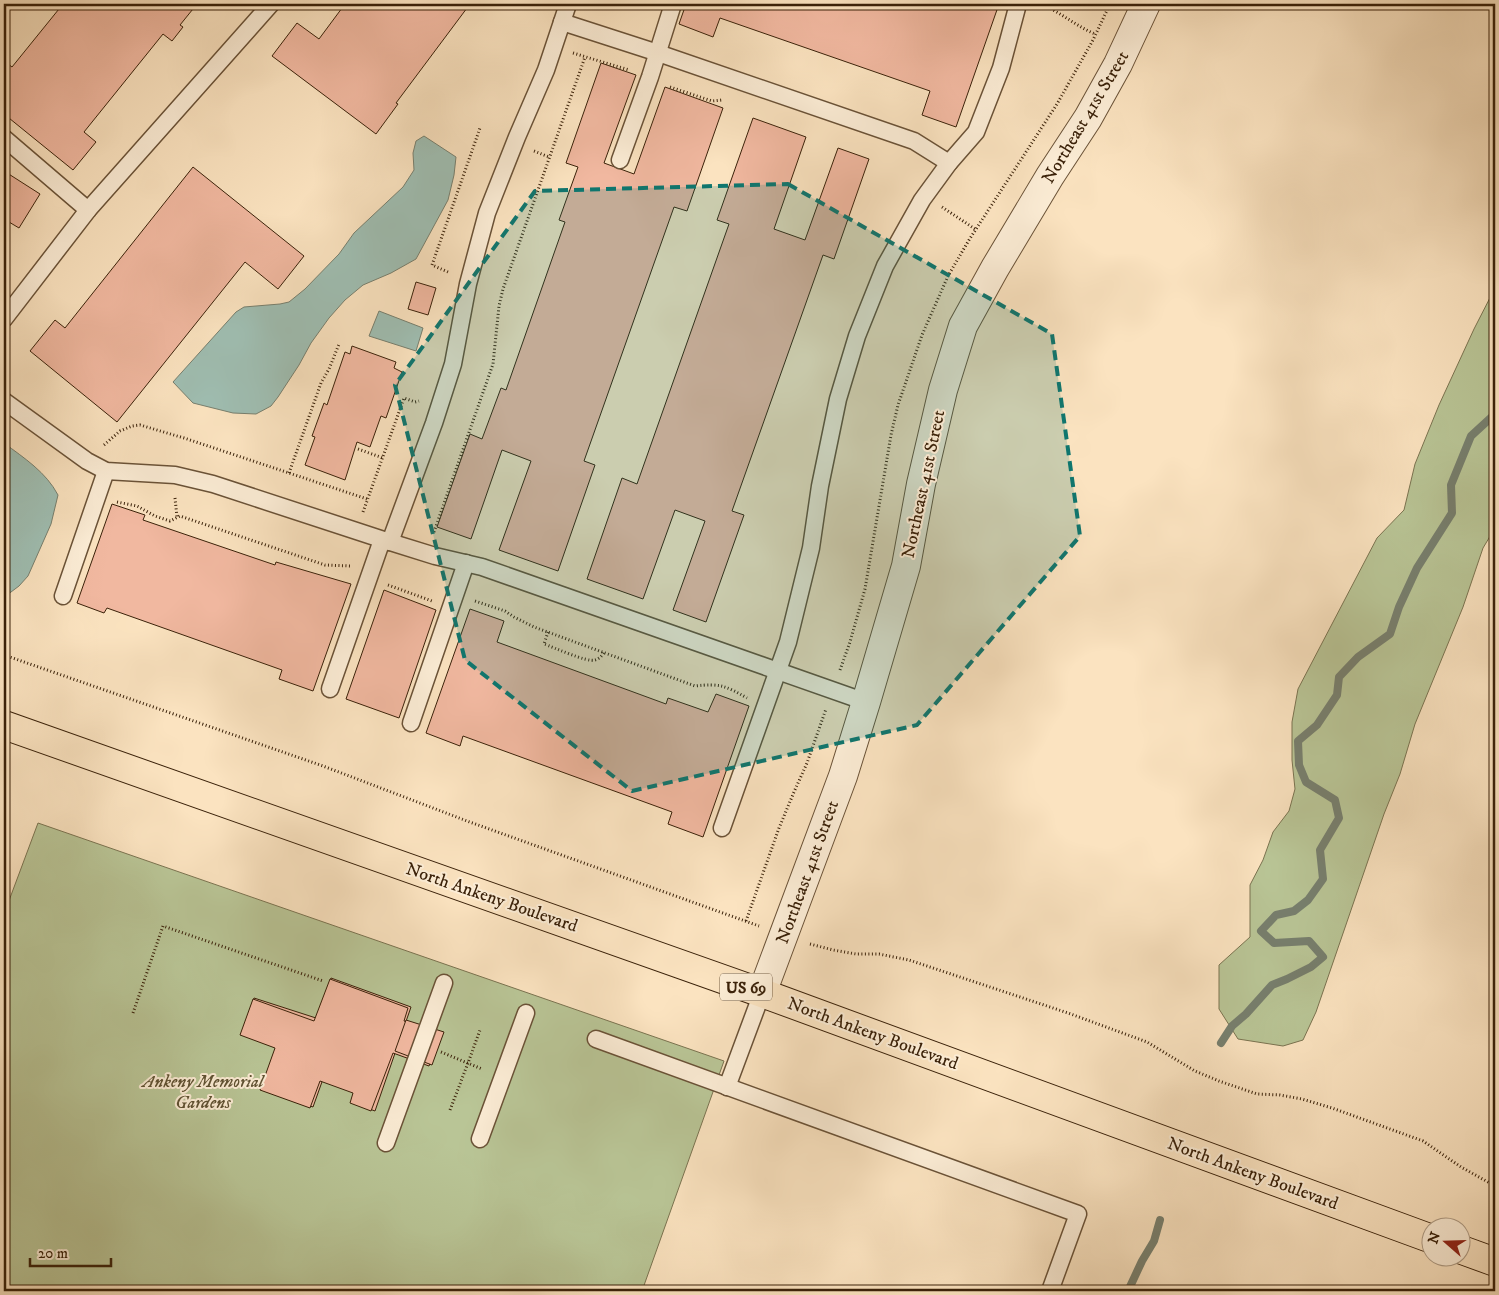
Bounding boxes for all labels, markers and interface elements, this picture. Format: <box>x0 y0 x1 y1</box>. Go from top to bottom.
street label: Northeast 41st Street <box>1038 47 1134 188</box>
street label: Northeast 41st Street <box>898 408 950 560</box>
street label: Northeast 41st Street <box>772 797 844 947</box>
street label: North Ankeny Boulevard <box>403 858 581 938</box>
road number: US 69 <box>720 974 772 1000</box>
street label: North Ankeny Boulevard <box>784 993 961 1075</box>
park label: Ankeny Memorial Gardens <box>140 1071 266 1114</box>
street label: North Ankeny Boulevard <box>1164 1133 1341 1215</box>
north arrow <box>1422 1218 1472 1268</box>
text: N <box>1424 1229 1445 1246</box>
scale bar <box>30 1235 111 1267</box>
text: 20 m <box>38 1244 68 1263</box>

